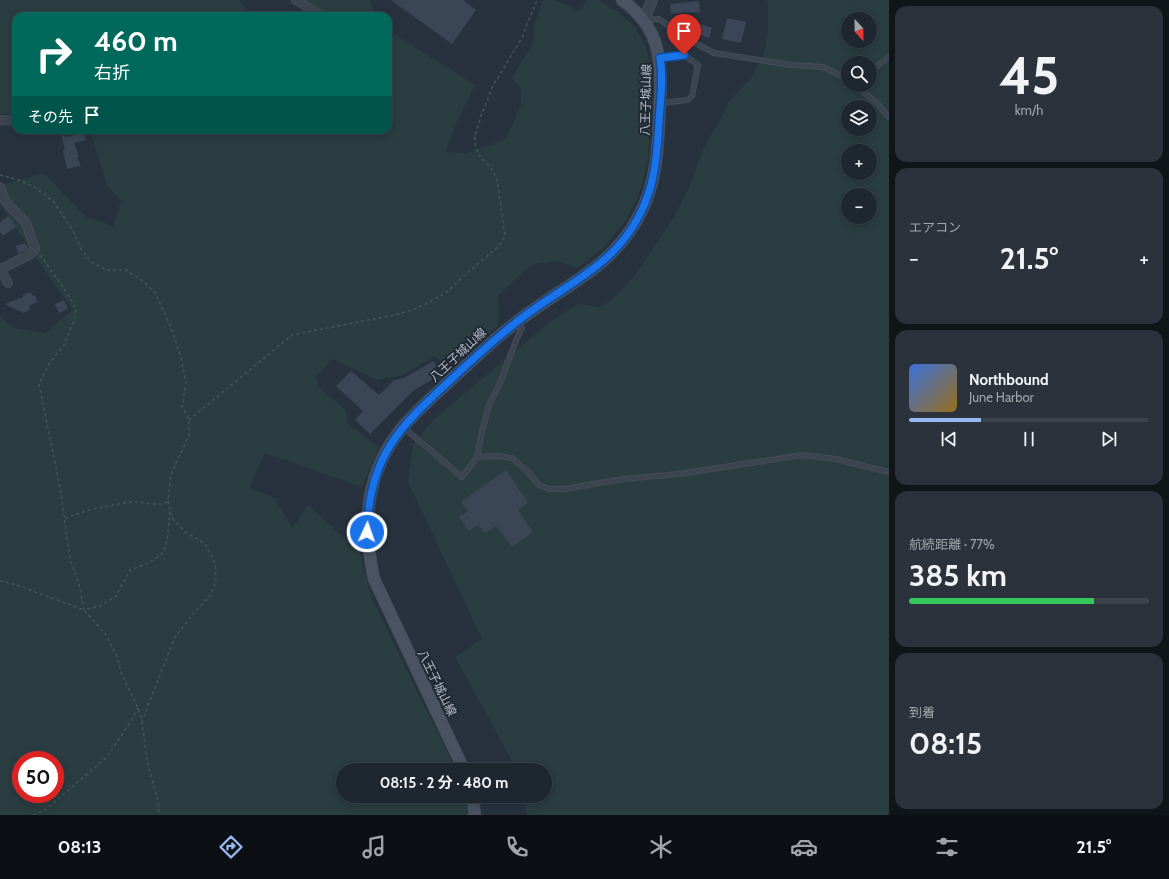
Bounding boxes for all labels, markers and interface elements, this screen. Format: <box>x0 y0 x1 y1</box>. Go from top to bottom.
north arrow <box>841 12 877 48</box>
map controls <box>841 12 877 224</box>
pin <box>667 14 701 55</box>
icon: arrive <box>673 20 695 42</box>
text: 460 m <box>94 24 178 58</box>
icon: right <box>28 28 80 80</box>
text: 45 <box>999 44 1059 107</box>
button: search <box>841 56 877 92</box>
text: 右折 <box>94 62 130 84</box>
street label: 八王子城山線 <box>637 64 654 136</box>
button: layers <box>841 100 877 136</box>
text: km/h <box>1015 102 1043 118</box>
icon: arrive <box>81 104 103 126</box>
text: その先 <box>28 108 73 126</box>
button: + <box>841 144 877 180</box>
button: − <box>841 188 877 224</box>
text: エアコン <box>909 219 961 235</box>
text: 21.5° <box>1000 240 1058 277</box>
text: − <box>909 245 919 272</box>
text: + <box>1139 245 1149 272</box>
street label: 八王子城山線 <box>426 325 489 385</box>
text: Northbound <box>969 371 1049 389</box>
text: June Harbor <box>969 389 1034 405</box>
icon: previous <box>938 428 960 450</box>
icon: pause <box>1018 428 1040 450</box>
icon: next <box>1098 428 1120 450</box>
position arrow <box>346 511 388 553</box>
text: 航続距離 · 77% <box>909 536 995 552</box>
text: 385 km <box>909 557 1007 594</box>
street label: 八王子城山線 <box>415 647 460 718</box>
text: 到着 <box>909 704 935 720</box>
text: 08:15 <box>909 725 982 762</box>
speed limit sign: 50 <box>12 751 64 803</box>
text: 08:15 · 2 分 · 480 m <box>380 774 508 792</box>
icon: directions <box>217 833 245 861</box>
icon: music <box>360 833 388 861</box>
icon: phone <box>503 833 531 861</box>
icon: climate <box>647 833 675 861</box>
icon: car <box>790 833 818 861</box>
icon: filters <box>933 833 961 861</box>
text: 08:13 <box>58 836 102 858</box>
text: 21.5° <box>1076 836 1111 858</box>

